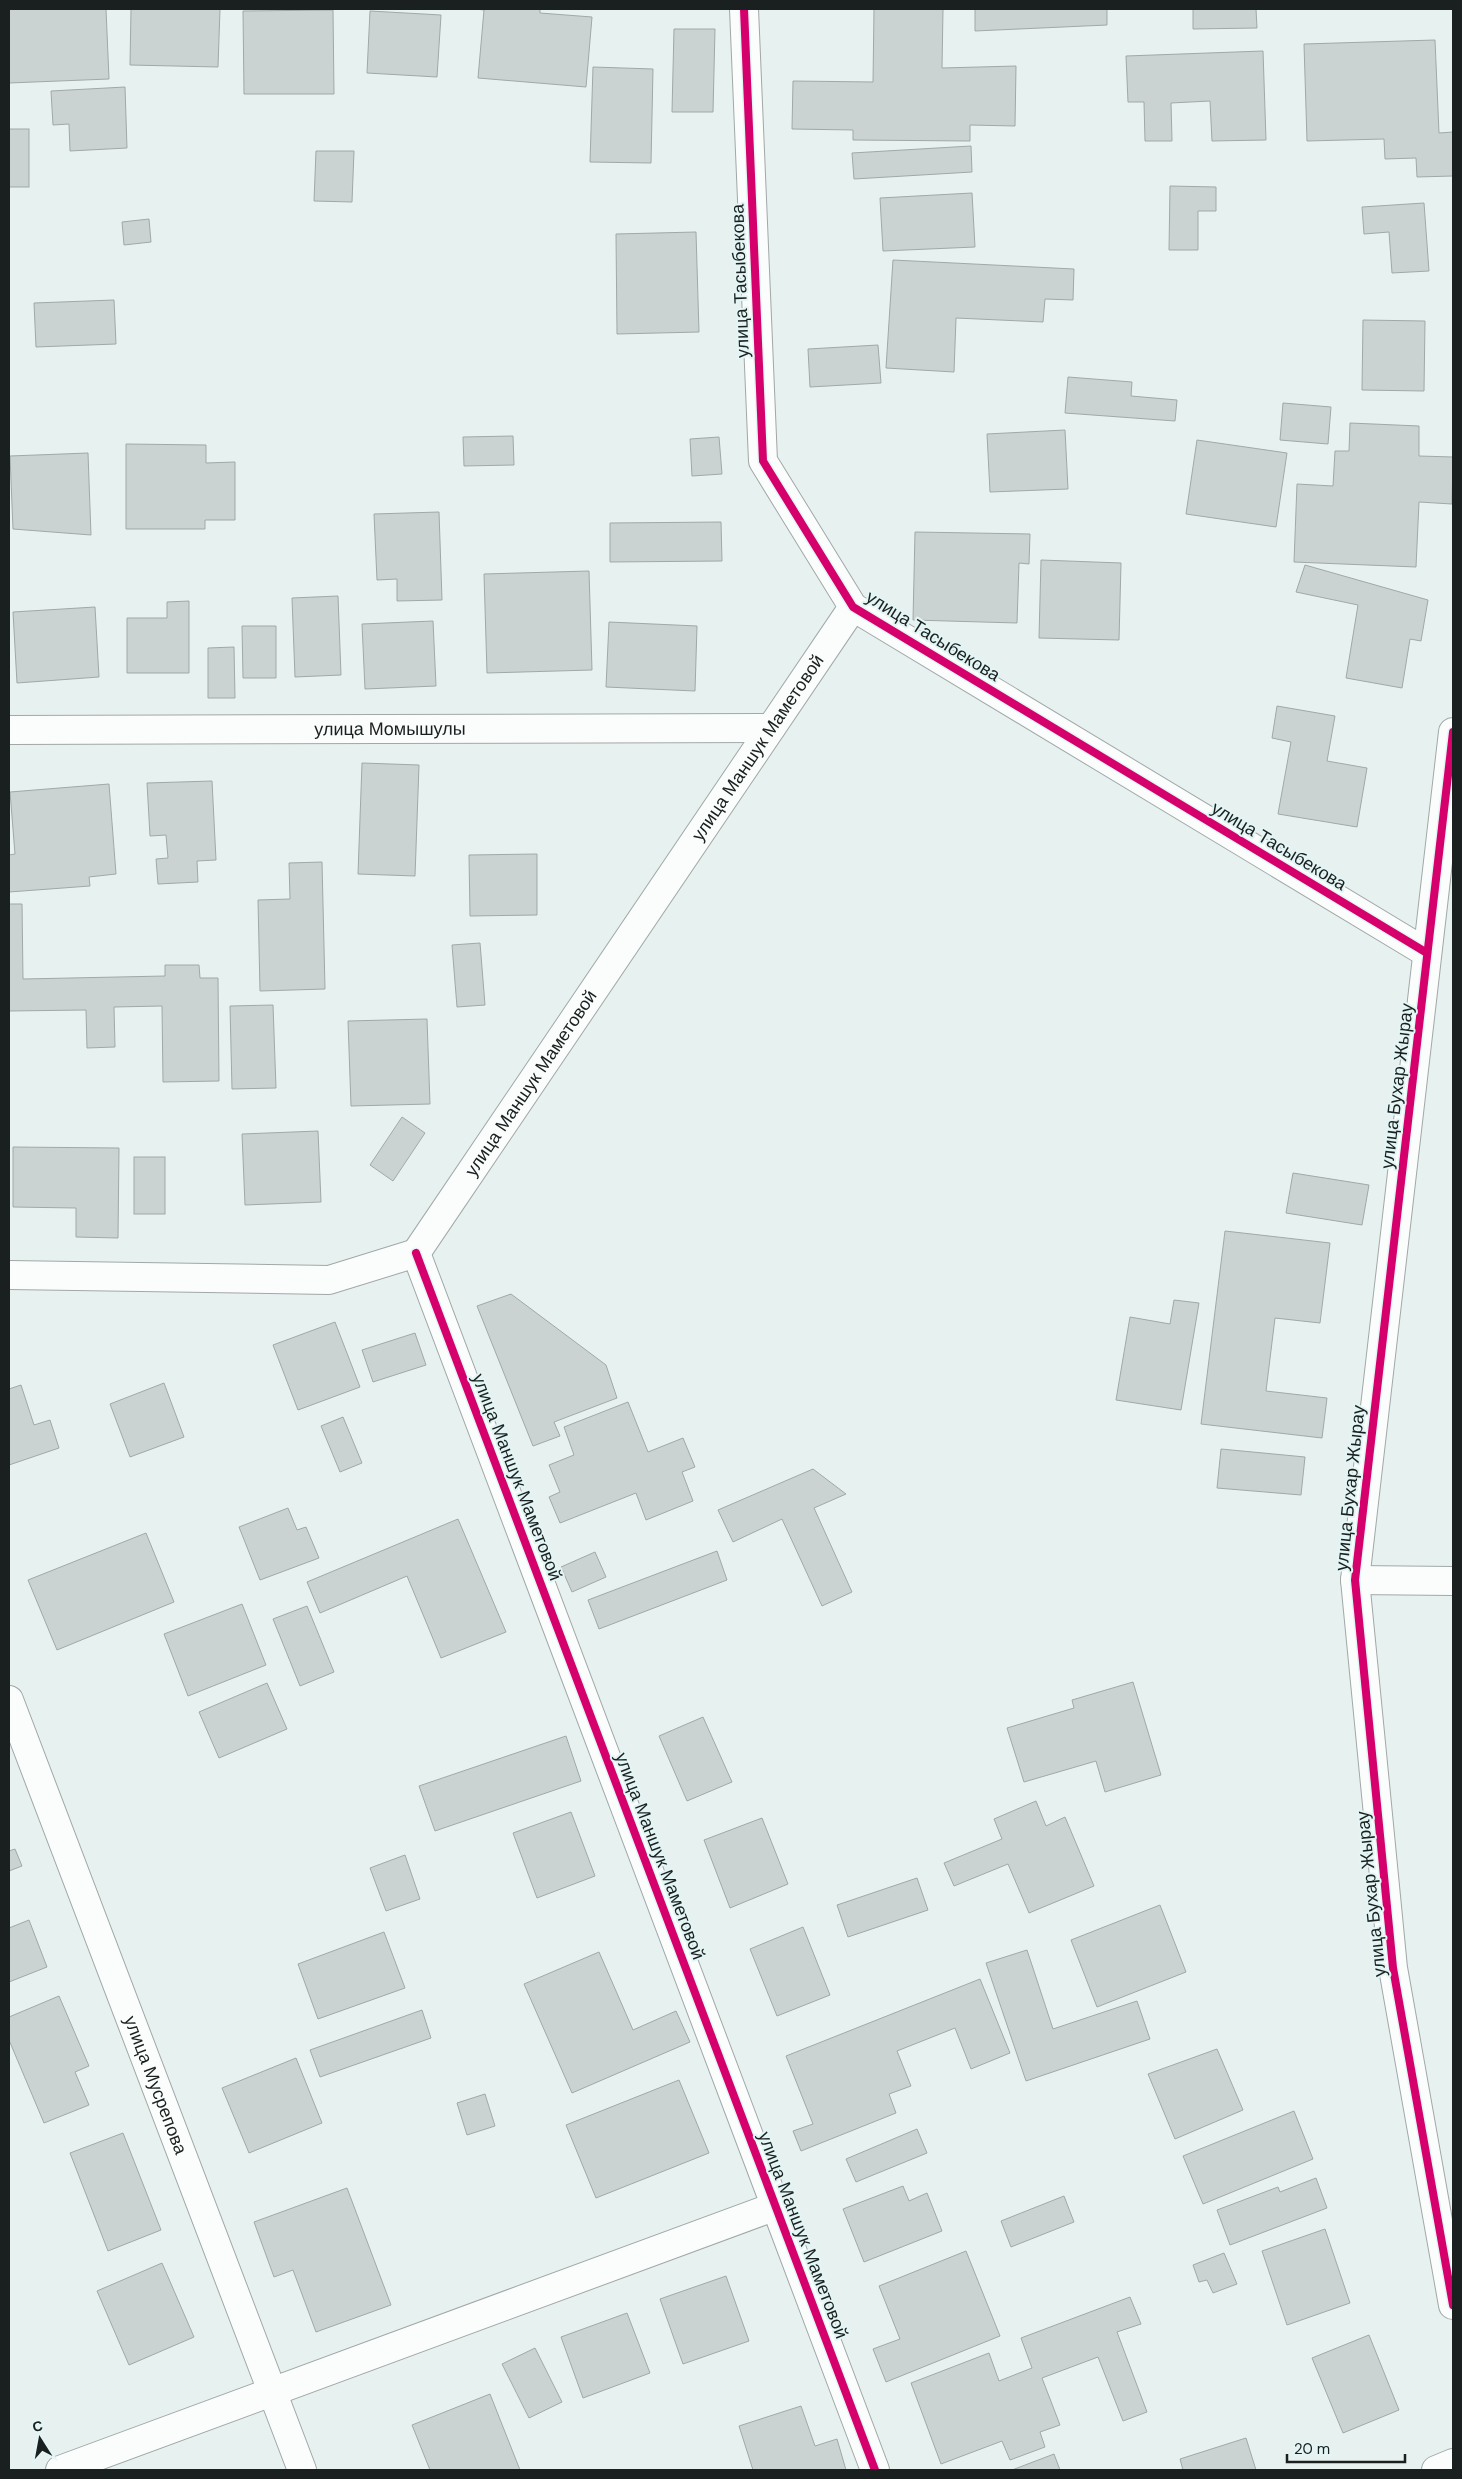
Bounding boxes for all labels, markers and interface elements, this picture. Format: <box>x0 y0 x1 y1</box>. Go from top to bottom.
street label: улица Тасыбекова <box>725 203 755 358</box>
street label: улица Тасыбекова <box>861 585 1005 687</box>
street label: улица Маншук Маметовой <box>686 650 829 846</box>
street label: улица Момышулы <box>314 717 466 741</box>
street label: улица Тасыбекова <box>1207 796 1352 896</box>
street label: улица Маншук Маметовой <box>459 985 602 1181</box>
street label: улица Бухар Жырау <box>1375 1002 1419 1170</box>
street label: улица Маншук Маметовой <box>466 1370 568 1584</box>
street label: улица Бухар Жырау <box>1329 1404 1371 1572</box>
street label: улица Маншук Маметовой <box>609 1749 711 1963</box>
street label: улица Бухар Жырау <box>1350 1810 1392 1978</box>
street label: улица Мусрепова <box>118 2012 193 2159</box>
street label: улица Маншук Маметовой <box>752 2128 854 2342</box>
north arrow <box>15 2414 65 2464</box>
text: С <box>31 2416 44 2436</box>
scale bar <box>1287 2432 1404 2464</box>
text: 20 m <box>1294 2439 1330 2459</box>

